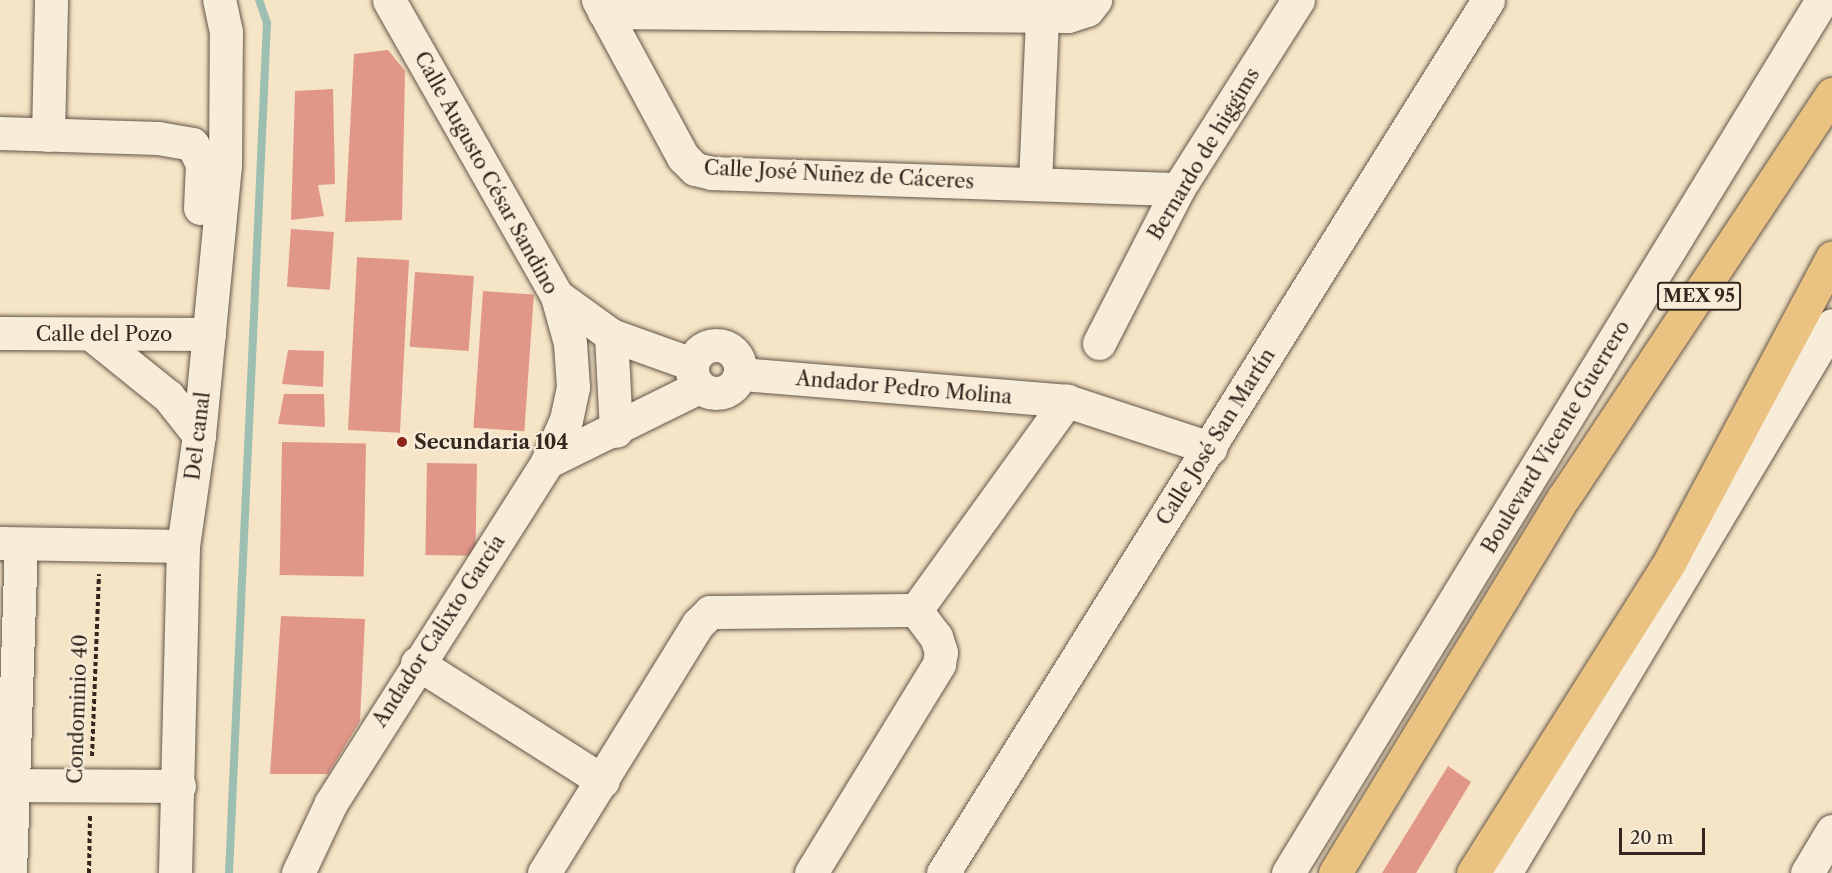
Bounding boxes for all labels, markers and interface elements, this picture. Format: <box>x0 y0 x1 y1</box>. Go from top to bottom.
street label: Calle Augusto César Sandino <box>409 47 563 299</box>
street label: Bernardo de higgims <box>1143 64 1265 244</box>
street label: Calle José Nuñez de Cáceres <box>703 156 975 194</box>
road number: MEX 95 <box>1656 281 1742 311</box>
street label: Boulevard Vicente Guerrero <box>1477 316 1635 558</box>
street label: Calle del Pozo <box>36 322 172 346</box>
street label: Calle José San Martín <box>1152 344 1280 530</box>
street label: Andador Pedro Molina <box>795 367 1013 409</box>
street label: Del canal <box>181 390 215 482</box>
place label: Secundaria 104 <box>414 430 569 454</box>
marker: Secundaria 104 <box>395 435 409 449</box>
street label: Andador Calixto García <box>368 530 510 732</box>
street label: Condominio 40 <box>63 634 93 784</box>
scale bar <box>1622 816 1708 854</box>
text: 20 m <box>1630 827 1673 849</box>

